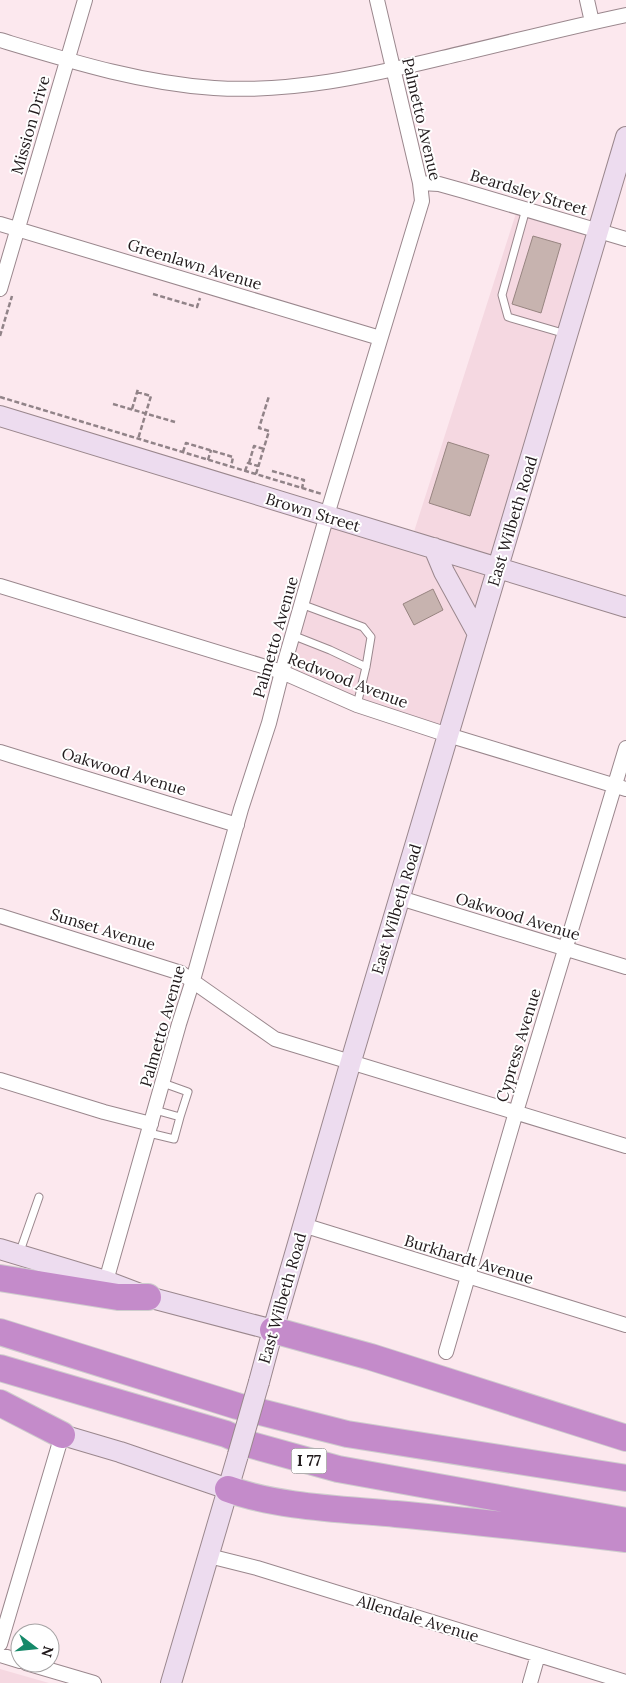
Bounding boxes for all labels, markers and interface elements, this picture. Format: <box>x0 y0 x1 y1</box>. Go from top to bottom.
street label: Palmetto Avenue <box>398 56 446 183</box>
street label: Mission Drive <box>6 73 54 177</box>
street label: Beardsley Street <box>468 165 591 220</box>
street label: Greenlawn Avenue <box>125 234 265 294</box>
street label: East Wilbeth Road <box>483 453 541 589</box>
street label: Brown Street <box>263 488 364 536</box>
street label: Palmetto Avenue <box>248 574 302 700</box>
street label: Redwood Avenue <box>285 648 411 712</box>
street label: Oakwood Avenue <box>59 743 189 800</box>
street label: East Wilbeth Road <box>367 841 425 977</box>
street label: Oakwood Avenue <box>453 888 583 945</box>
street label: Sunset Avenue <box>48 904 158 955</box>
street label: Palmetto Avenue <box>135 963 189 1089</box>
street label: Cypress Avenue <box>491 985 545 1104</box>
street label: East Wilbeth Road <box>254 1230 310 1366</box>
street label: Burkhardt Avenue <box>402 1230 536 1288</box>
road number: I 77 <box>292 1448 326 1474</box>
street label: Allendale Avenue <box>354 1590 482 1646</box>
north arrow <box>10 1623 60 1673</box>
text: N <box>37 1644 58 1659</box>

